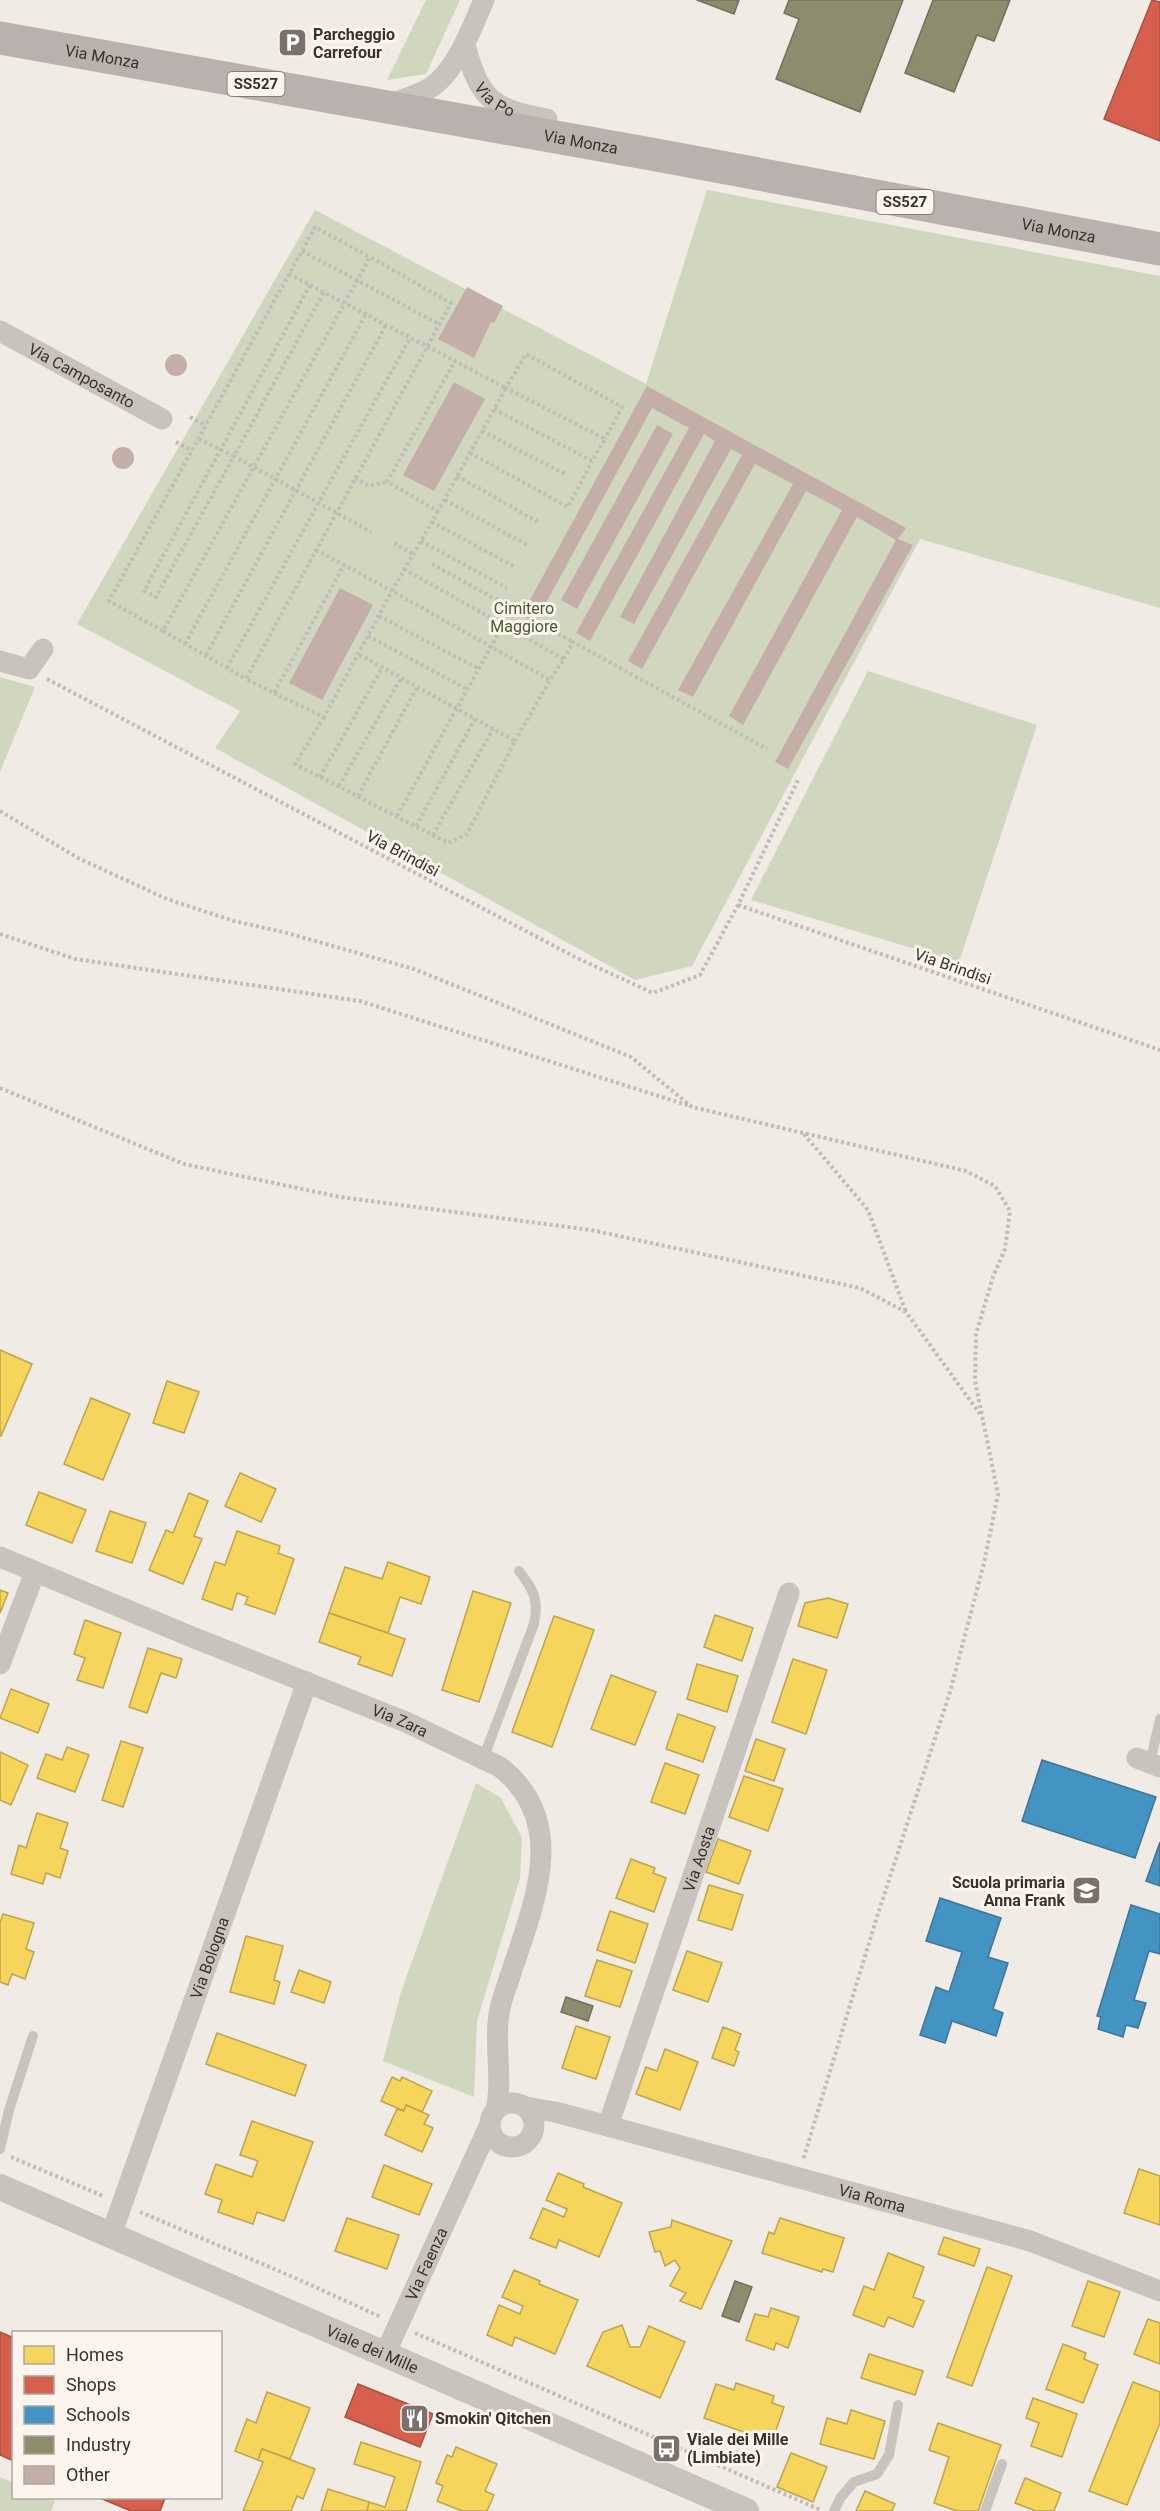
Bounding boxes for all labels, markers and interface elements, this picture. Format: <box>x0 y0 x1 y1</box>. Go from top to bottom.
place label: Parcheggio Carrefour <box>313 25 395 62</box>
parking icon: Parcheggio Carrefour <box>276 27 308 59</box>
street label: Via Monza <box>64 41 141 73</box>
road number: SS527 <box>228 72 284 96</box>
street label: Via Po <box>470 79 517 121</box>
street label: Via Monza <box>542 126 620 158</box>
road number: SS527 <box>876 190 934 214</box>
street label: Via Monza <box>1020 214 1097 247</box>
street label: Via Camposanto <box>25 339 138 412</box>
park label: Cimitero Maggiore <box>490 599 558 636</box>
street label: Via Brindisi <box>363 826 443 881</box>
street label: Via Brindisi <box>912 944 994 988</box>
street label: Via Zara <box>369 1700 431 1741</box>
street label: Via Aosta <box>679 1824 719 1895</box>
place label: Scuola primaria Anna Frank <box>952 1873 1065 1910</box>
school or university icon: Scuola primaria Anna Frank <box>1070 1875 1102 1907</box>
street label: Via Bologna <box>186 1915 233 2001</box>
street label: Via Roma <box>836 2180 908 2217</box>
street label: Via Faenza <box>402 2225 451 2304</box>
street label: Viale dei Mille <box>323 2321 421 2378</box>
legend <box>12 2331 222 2499</box>
text: Homes <box>66 2344 124 2365</box>
text: Shops <box>66 2374 116 2395</box>
restaurant icon: Smokin' Qitchen <box>398 2402 430 2434</box>
text: Schools <box>66 2404 130 2425</box>
place label: Smokin' Qitchen <box>435 2409 551 2428</box>
place label: Viale dei Mille (Limbiate) <box>687 2430 789 2467</box>
bus stop icon: Viale dei Mille (Limbiate) <box>650 2432 682 2464</box>
text: Industry <box>66 2434 131 2455</box>
text: Other <box>66 2464 110 2485</box>

